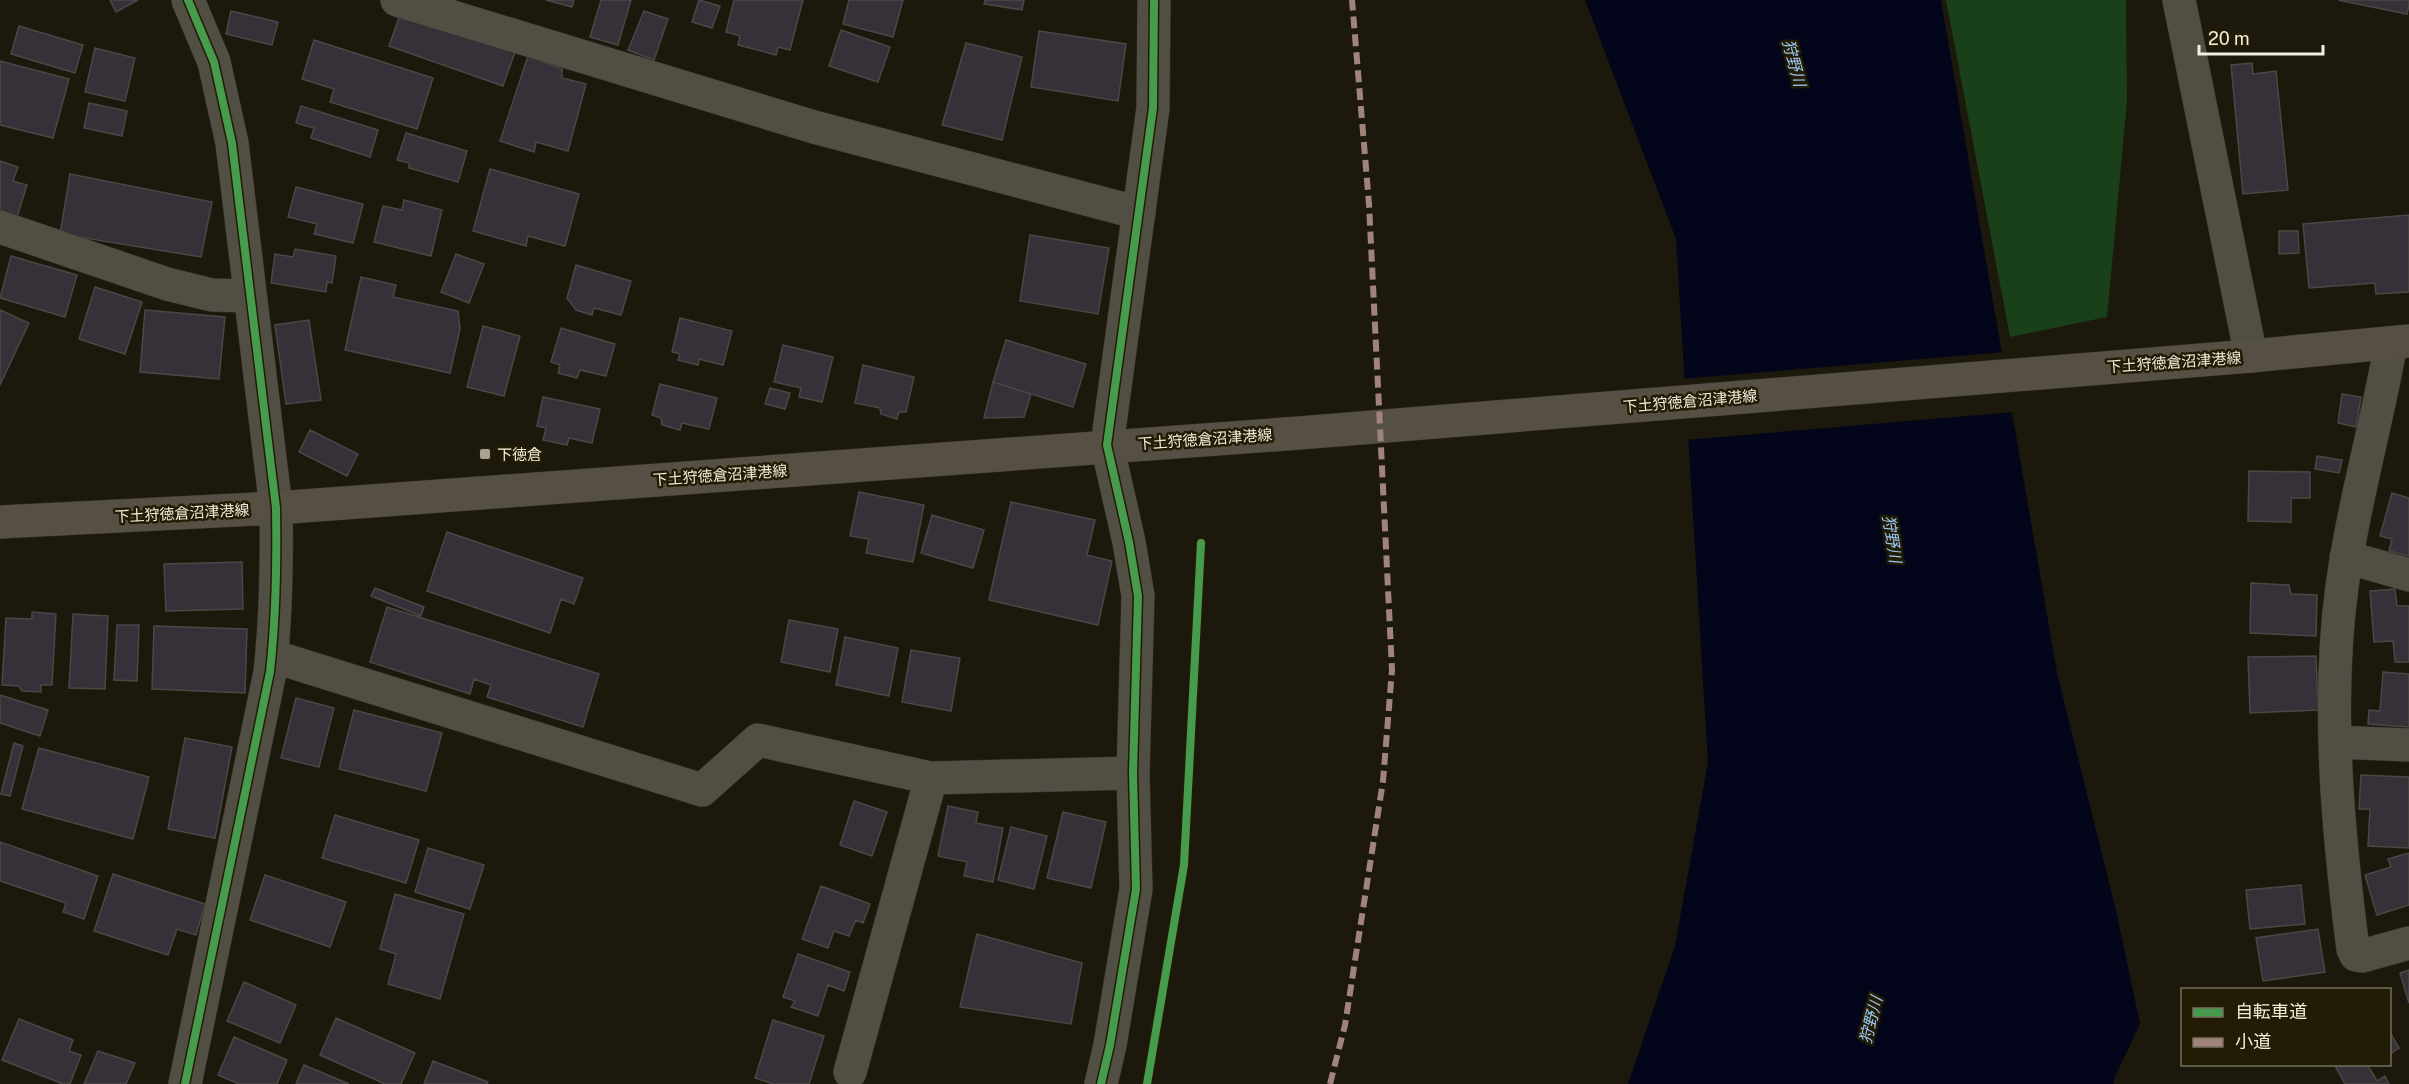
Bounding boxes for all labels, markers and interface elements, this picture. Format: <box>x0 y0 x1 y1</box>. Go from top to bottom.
scale bar <box>2199 18 2324 56</box>
text: 20 m <box>2208 28 2250 49</box>
water label: 狩野川 <box>1779 37 1810 91</box>
street label: 下土狩徳倉沼津港線 <box>2106 349 2242 375</box>
street label: 下土狩徳倉沼津港線 <box>1622 387 1758 415</box>
street label: 下土狩徳倉沼津港線 <box>1137 426 1273 452</box>
place label: 下徳倉 <box>497 446 542 463</box>
marker: 下徳倉 <box>478 447 492 461</box>
street label: 下土狩徳倉沼津港線 <box>652 462 788 488</box>
street label: 下土狩徳倉沼津港線 <box>114 501 250 525</box>
water label: 狩野川 <box>1879 514 1905 566</box>
legend <box>2181 988 2391 1066</box>
water label: 狩野川 <box>1856 992 1887 1046</box>
text: 自転車道 <box>2235 1001 2307 1022</box>
text: 小道 <box>2235 1031 2271 1052</box>

